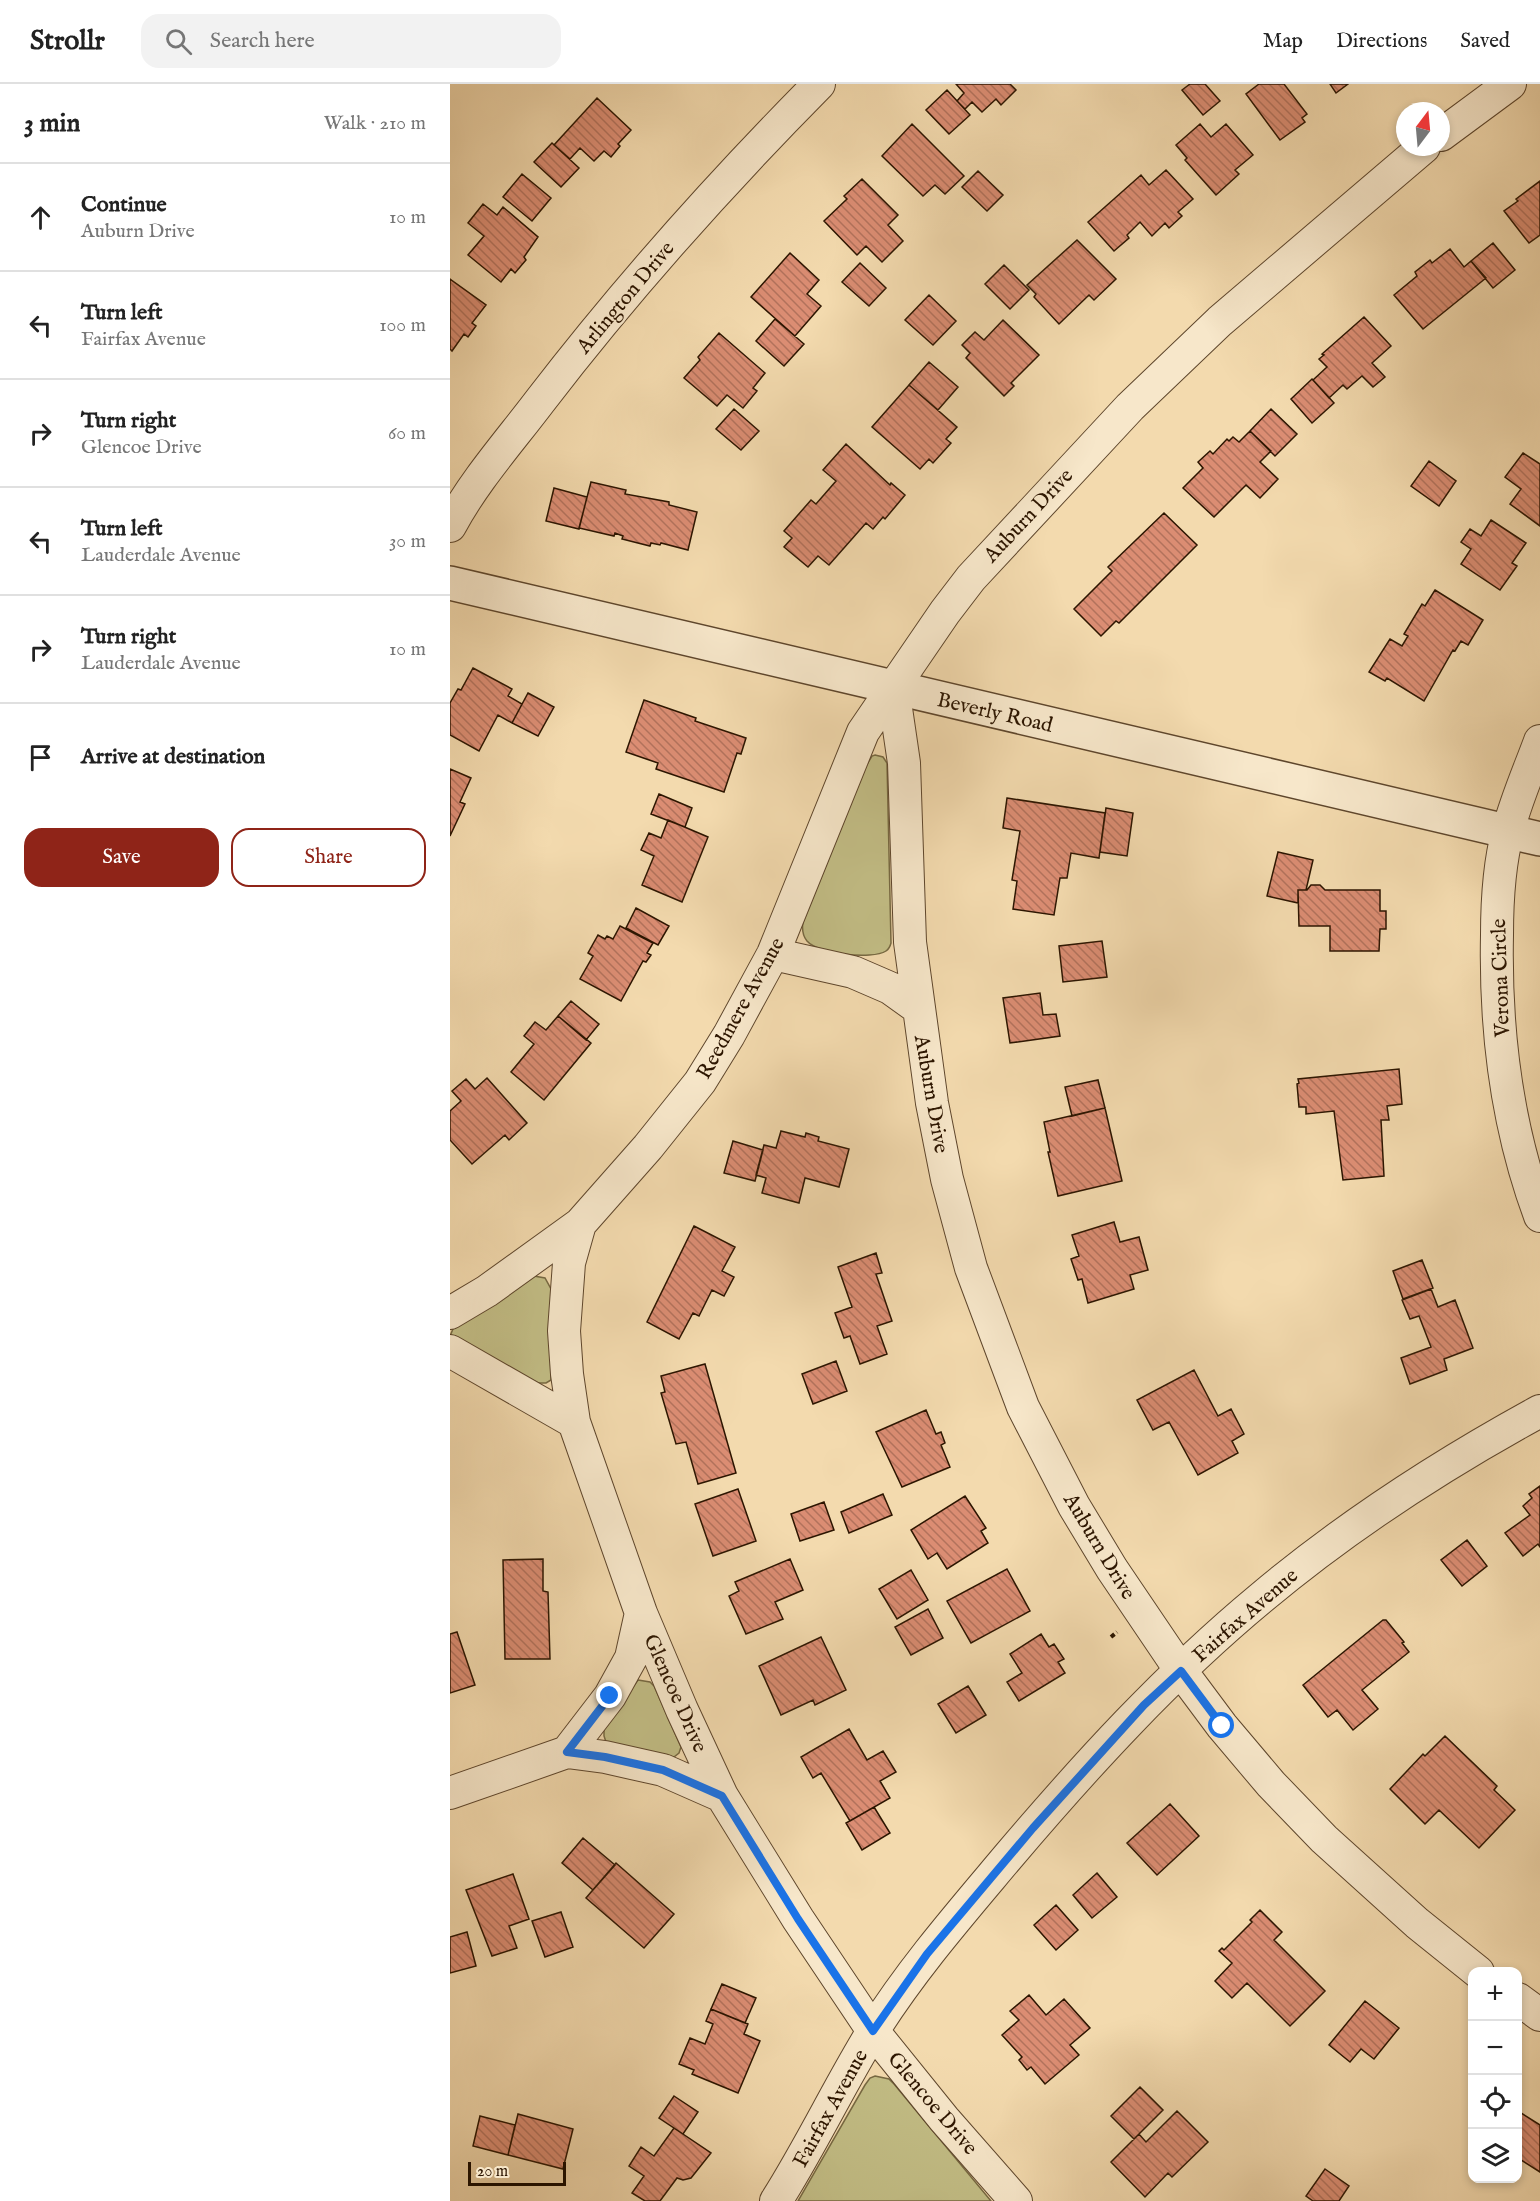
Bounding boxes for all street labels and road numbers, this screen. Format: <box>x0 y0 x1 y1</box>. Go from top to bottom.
street label: Arlington Drive <box>570 236 681 361</box>
street label: Auburn Drive <box>978 463 1080 570</box>
street label: Beverly Road <box>934 687 1056 740</box>
street label: Verona Circle <box>1486 918 1517 1039</box>
street label: Reedmere Avenue <box>691 933 792 1084</box>
street label: Auburn Drive <box>907 1032 954 1156</box>
street label: Auburn Drive <box>1056 1488 1141 1605</box>
street label: Fairfax Avenue <box>1188 1563 1305 1669</box>
street label: Glencoe Drive <box>637 1630 713 1757</box>
street label: Fairfax Avenue <box>788 2045 875 2173</box>
street label: Glencoe Drive <box>881 2047 983 2161</box>

